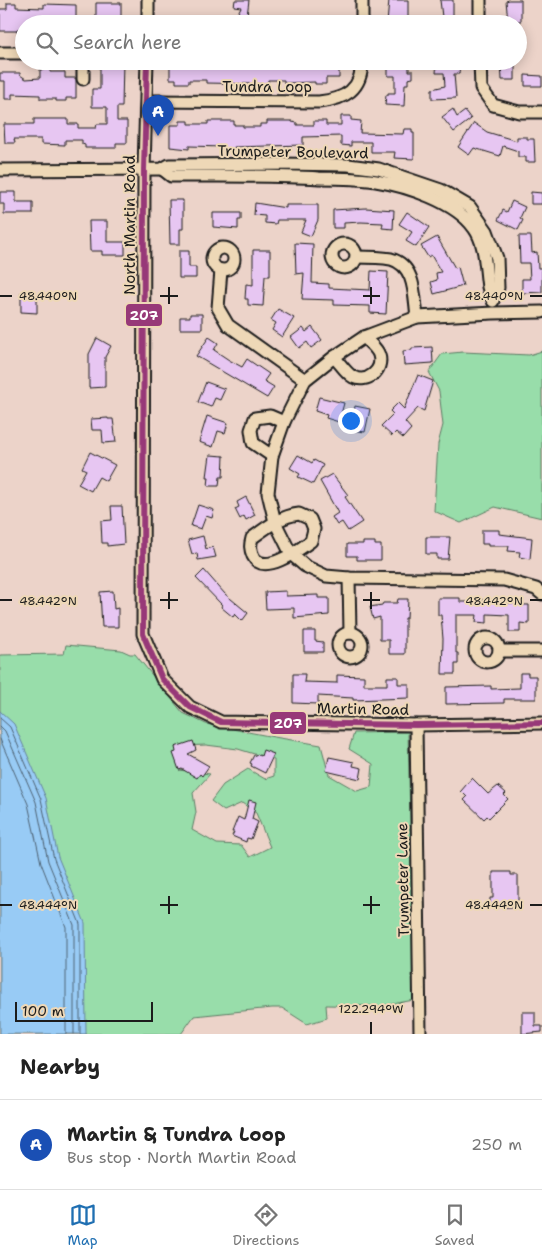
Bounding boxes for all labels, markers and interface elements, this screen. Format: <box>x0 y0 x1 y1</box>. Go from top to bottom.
search box <box>15 15 527 70</box>
icon: search <box>33 29 61 57</box>
text: Search here <box>73 30 182 55</box>
street label: Tundra Loop <box>222 77 312 97</box>
pin: A <box>142 95 174 136</box>
street label: Trumpeter Boulevard <box>217 141 369 163</box>
street label: North Martin Road <box>120 155 140 295</box>
text: 48.440°N <box>19 288 77 304</box>
text: 48.440°N <box>465 288 523 304</box>
line badge: 207 <box>125 303 163 327</box>
text: 207 <box>130 306 159 324</box>
your location <box>338 408 364 434</box>
text: 48.442°N <box>19 593 77 609</box>
text: 48.442°N <box>465 593 523 609</box>
street label: Martin Road <box>317 698 410 720</box>
line badge: 207 <box>269 711 307 735</box>
text: 207 <box>274 714 303 732</box>
street label: Trumpeter Lane <box>392 823 414 937</box>
text: 48.444°N <box>19 897 77 913</box>
text: 48.444°N <box>465 897 523 913</box>
scale bar <box>15 999 152 1022</box>
text: 122.294°W <box>339 1001 403 1017</box>
text: 100 m <box>22 1002 64 1020</box>
text: Nearby <box>20 1053 100 1081</box>
text: Martin & Tundra Loop <box>67 1122 286 1147</box>
text: A <box>30 1134 42 1155</box>
text: 250 m <box>471 1134 522 1155</box>
text: Bus stop · North Martin Road <box>67 1147 296 1168</box>
tab: Map <box>68 1201 98 1249</box>
tab: Directions <box>233 1201 299 1249</box>
tab: Saved <box>435 1201 474 1249</box>

